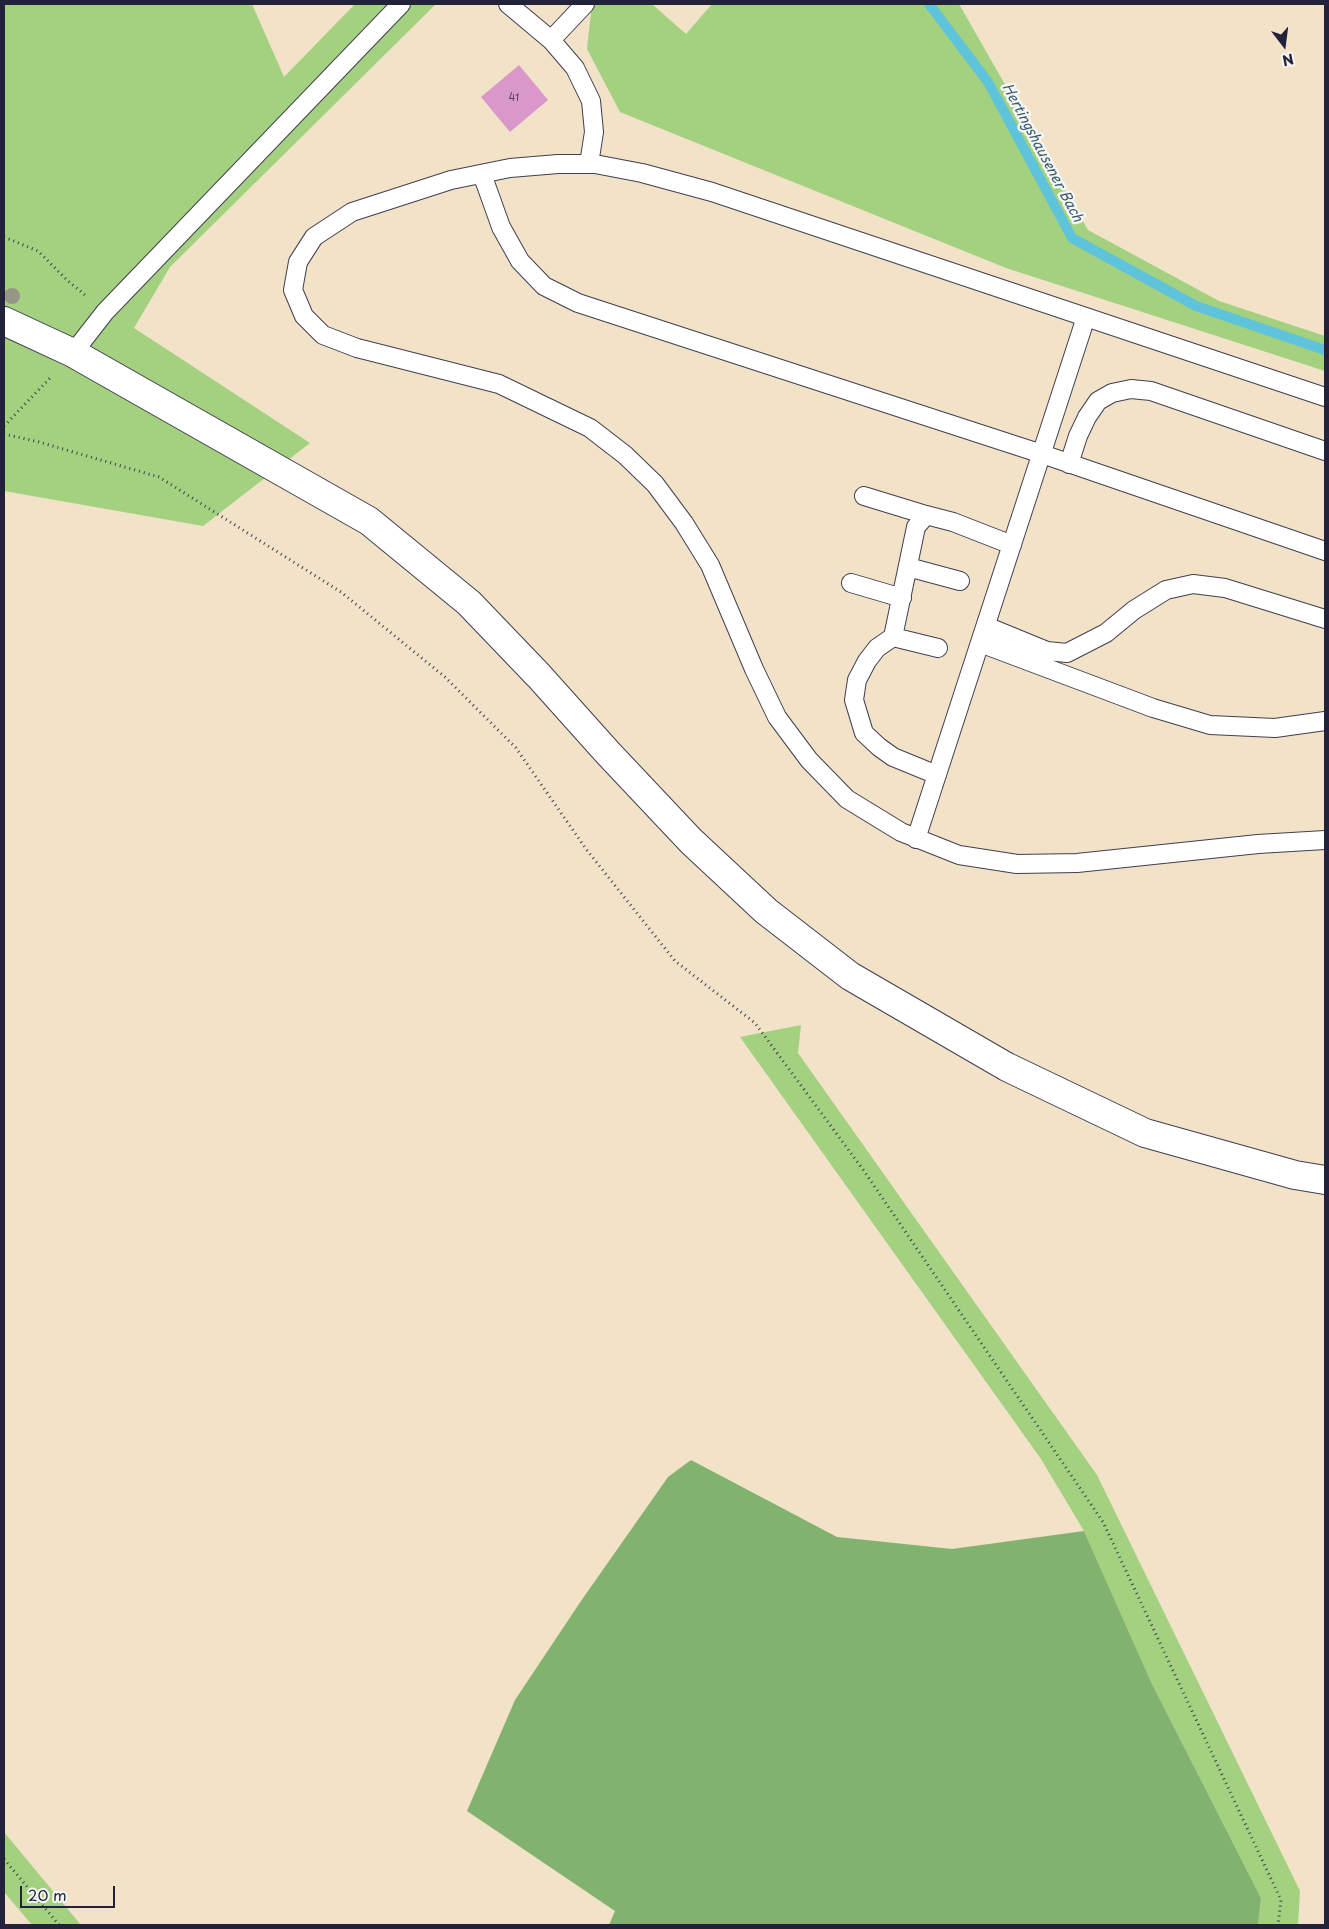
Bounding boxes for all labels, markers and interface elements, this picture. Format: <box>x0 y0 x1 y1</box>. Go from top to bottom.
north arrow <box>1259 20 1309 70</box>
text: N <box>1280 48 1296 72</box>
water label: Hertingshausener Bach <box>998 81 1086 225</box>
house number: 41 <box>509 92 519 104</box>
scale bar <box>22 1876 118 1908</box>
text: 20 m <box>28 1883 67 1906</box>

